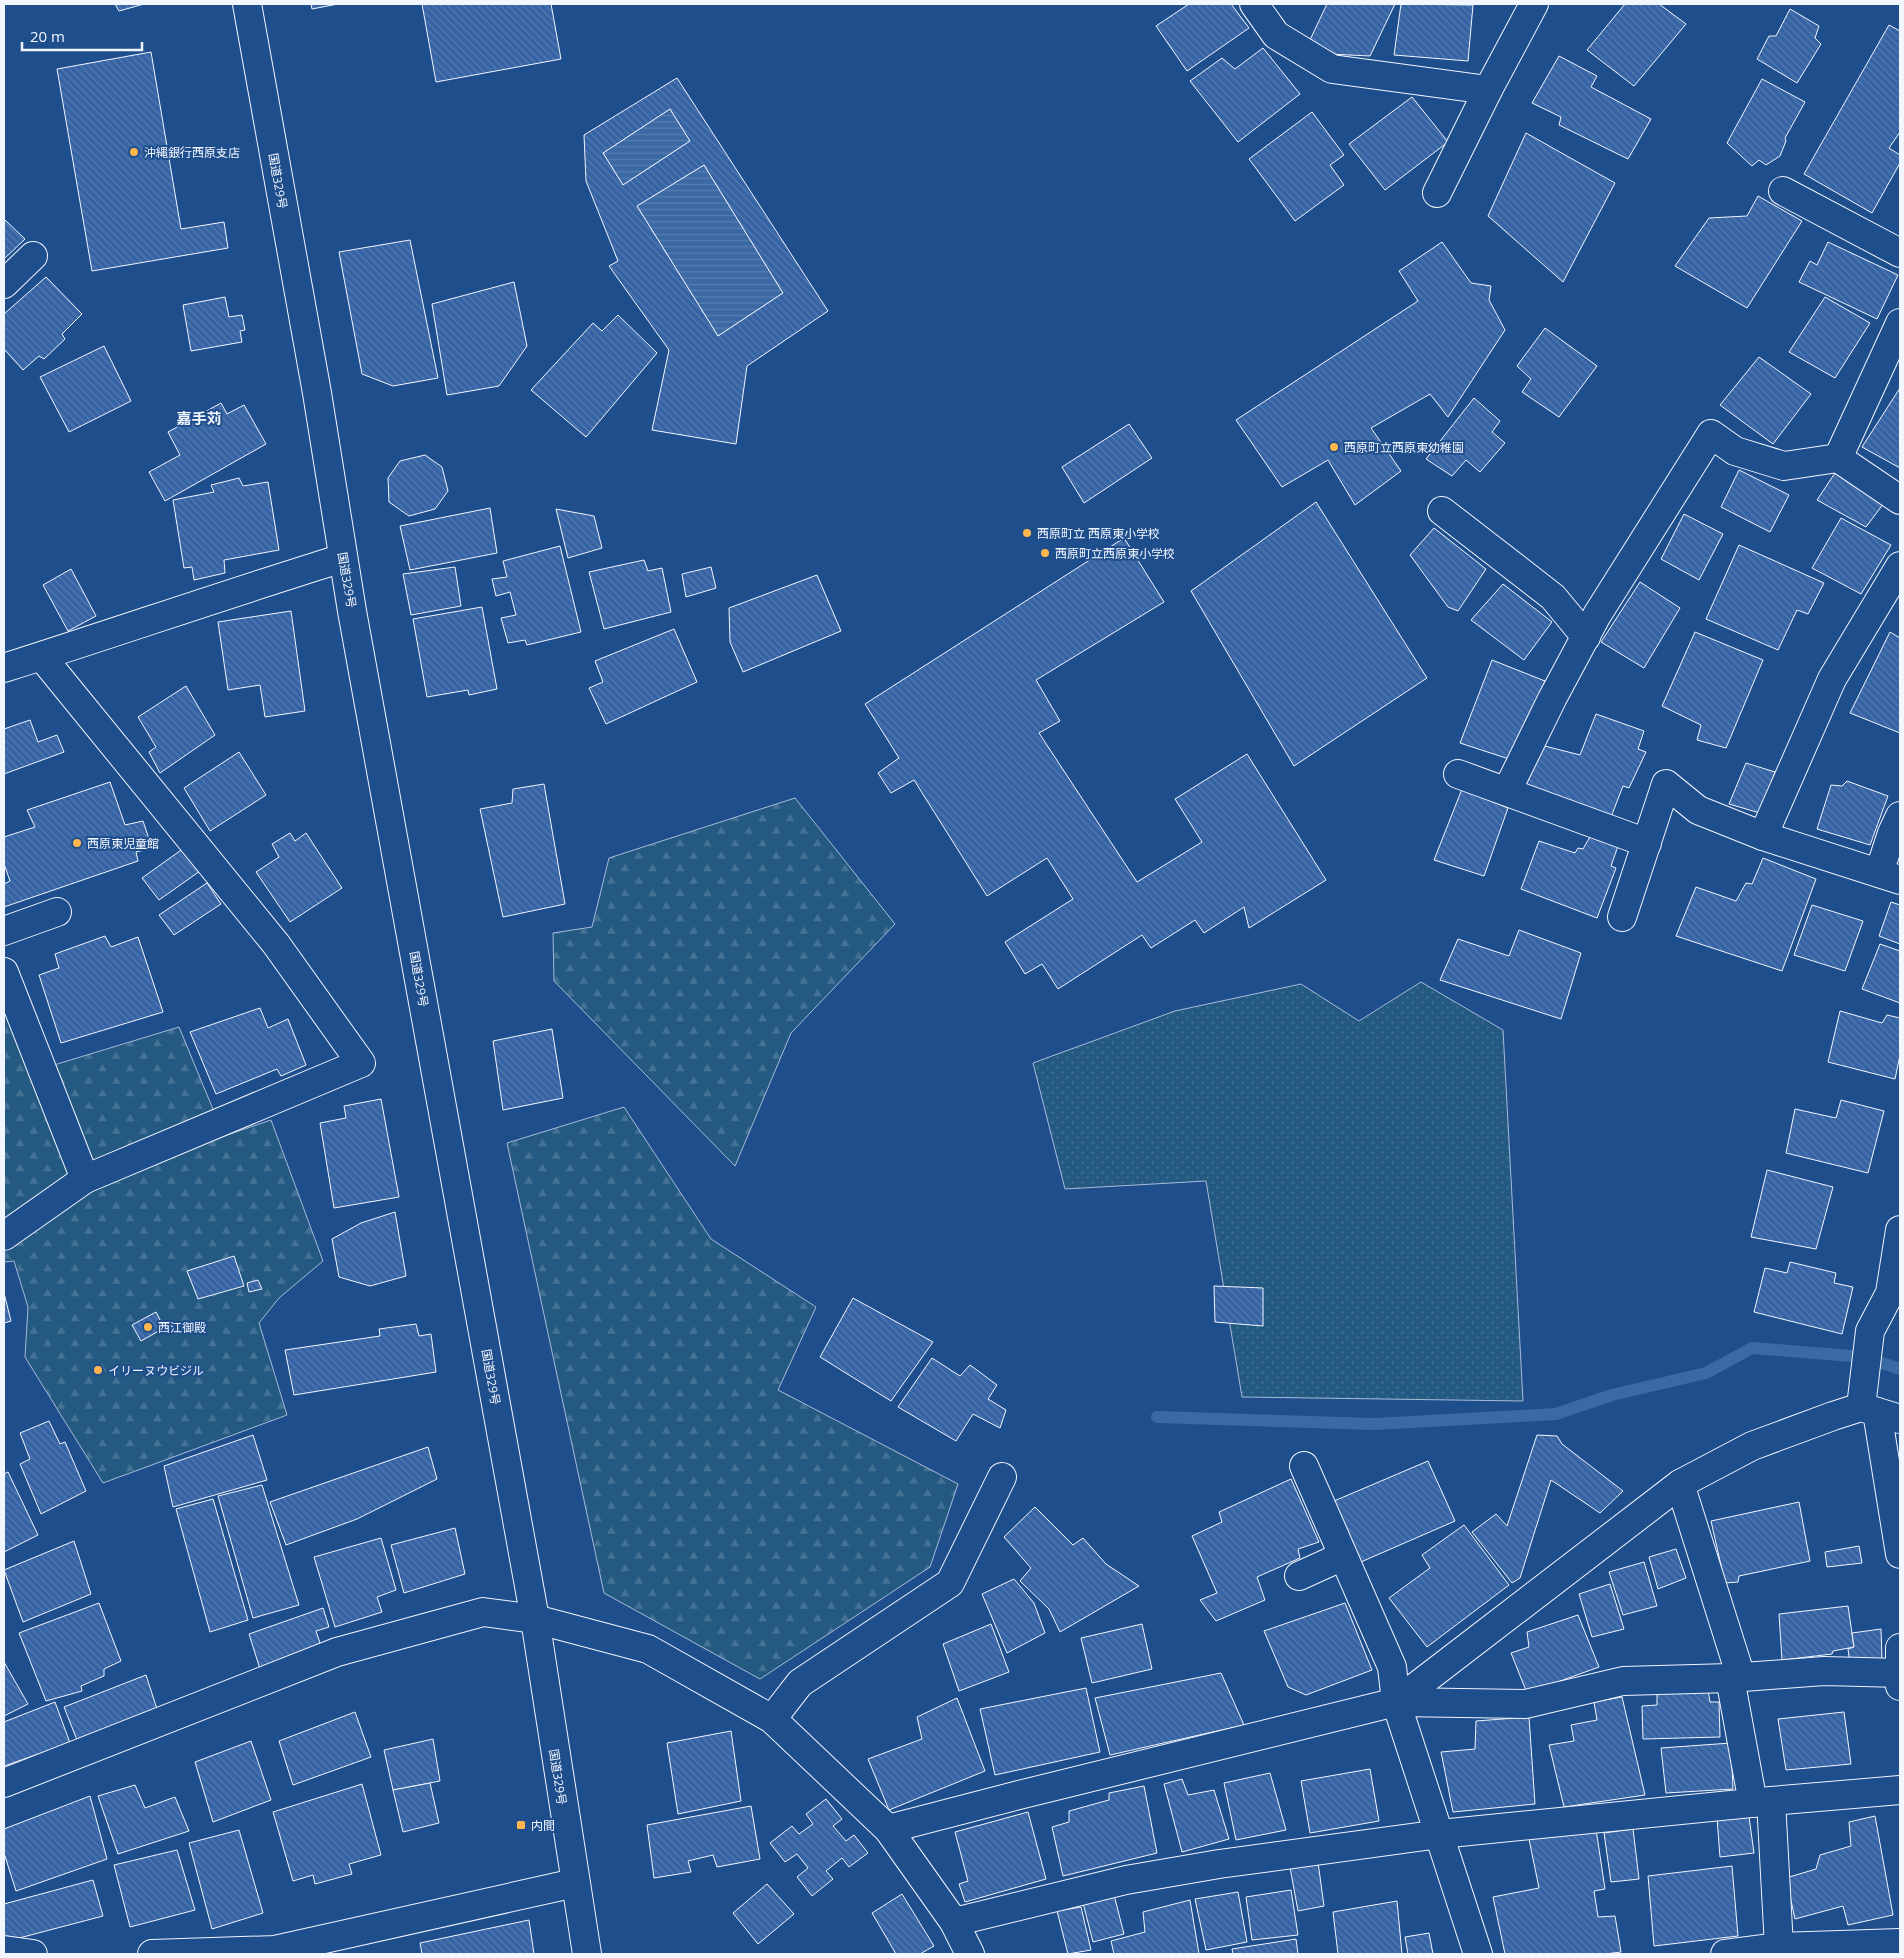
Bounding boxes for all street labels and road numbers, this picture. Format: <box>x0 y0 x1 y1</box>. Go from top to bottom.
street label: 国道329号 <box>265 152 291 210</box>
street label: 国道329号 <box>334 551 360 609</box>
street label: 国道329号 <box>406 950 432 1008</box>
street label: 国道329号 <box>478 1348 504 1406</box>
street label: 国道329号 <box>545 1748 571 1806</box>

